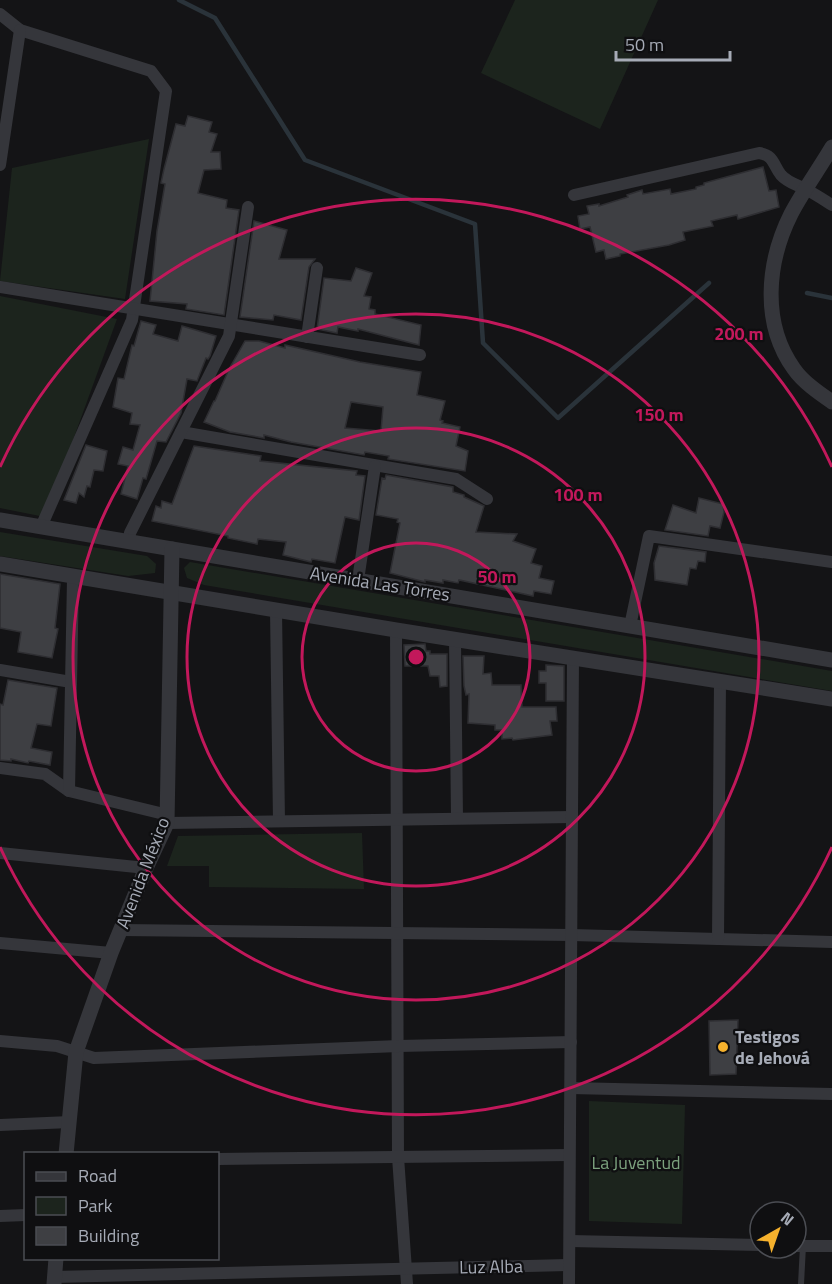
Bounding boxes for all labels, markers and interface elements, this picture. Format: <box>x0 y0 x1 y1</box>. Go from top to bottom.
scale bar <box>616 24 730 62</box>
text: 50 m <box>625 31 664 58</box>
text: 200 m <box>714 320 764 347</box>
text: 150 m <box>634 401 684 428</box>
text: 100 m <box>553 481 603 508</box>
street label: Avenida Las Torres <box>308 559 452 608</box>
text: 50 m <box>477 563 517 590</box>
centre of rings <box>406 647 426 667</box>
street label: Avenida México <box>109 813 176 932</box>
place label: Testigos de Jehová <box>735 1023 810 1071</box>
marker: Testigos de Jehová <box>716 1040 730 1054</box>
park label: La Juventud <box>592 1149 680 1176</box>
legend <box>24 1152 219 1260</box>
text: Road <box>78 1162 117 1189</box>
text: Park <box>78 1192 113 1219</box>
north arrow <box>748 1200 808 1260</box>
text: N <box>776 1206 800 1231</box>
text: Building <box>78 1222 139 1249</box>
street label: Luz Alba <box>459 1252 523 1281</box>

